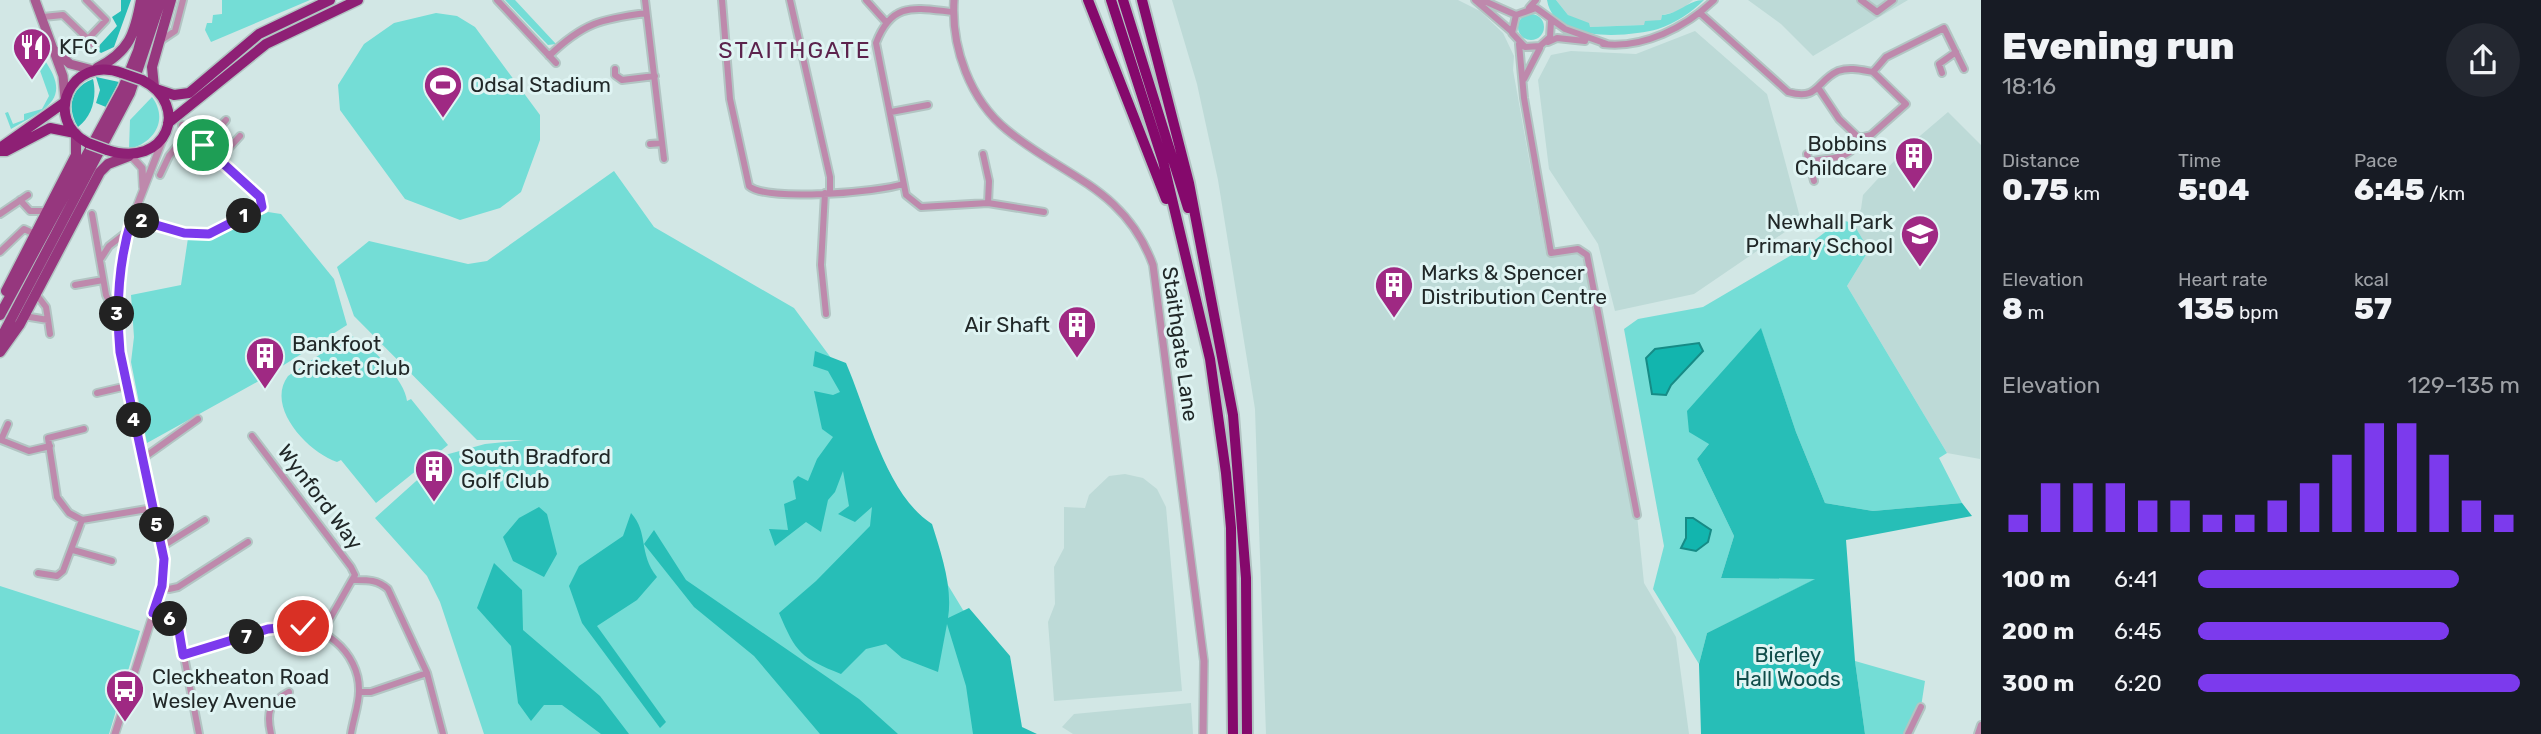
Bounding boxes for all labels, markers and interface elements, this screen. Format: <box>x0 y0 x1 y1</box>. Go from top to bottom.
text: Evening run <box>2002 23 2235 69</box>
button: share <box>2446 23 2520 97</box>
restaurant icon: KFC <box>11 26 53 81</box>
place label: KFC <box>59 34 98 59</box>
district label: STAITHGATE <box>718 36 872 64</box>
sports icon: Odsal Stadium <box>422 64 464 119</box>
place label: Odsal Stadium <box>470 72 611 97</box>
text: 18:16 <box>2002 72 2056 100</box>
pin <box>173 115 233 175</box>
icon: arrive <box>184 126 222 164</box>
place label: Bobbins Childcare <box>1795 131 1887 180</box>
building icon: Bobbins Childcare <box>1893 135 1935 190</box>
text: Distance <box>2002 149 2080 172</box>
text: Time <box>2178 149 2221 172</box>
text: Pace <box>2354 149 2398 172</box>
text: 0.75 <box>2002 172 2069 208</box>
text: 5:04 <box>2178 172 2250 208</box>
text: 6:45 <box>2354 172 2425 208</box>
text: km <box>2069 182 2100 205</box>
text: /km <box>2425 182 2465 205</box>
pin: 1 <box>226 198 262 234</box>
pin: 2 <box>124 204 160 238</box>
text: 1 <box>239 204 248 227</box>
text: 2 <box>135 209 148 232</box>
place label: Newhall Park Primary School <box>1745 209 1893 258</box>
school or university icon: Newhall Park Primary School <box>1899 213 1941 268</box>
place label: Marks & Spencer Distribution Centre <box>1421 260 1607 309</box>
building icon: Marks & Spencer Distribution Centre <box>1373 264 1415 319</box>
street label: Staithgate Lane <box>1157 265 1204 423</box>
text: Elevation <box>2002 268 2083 291</box>
text: Heart rate <box>2178 268 2268 291</box>
text: kcal <box>2354 268 2389 291</box>
text: 8 <box>2002 291 2023 327</box>
text: 135 <box>2178 291 2234 327</box>
text: 57 <box>2354 291 2392 327</box>
pin: 3 <box>100 296 134 332</box>
text: m <box>2023 301 2044 324</box>
text: bpm <box>2234 301 2279 324</box>
text: 3 <box>110 302 123 325</box>
building icon: Air Shaft <box>1056 304 1098 359</box>
place label: Air Shaft <box>965 312 1050 337</box>
place label: Bankfoot Cricket Club <box>292 331 410 380</box>
building icon: Bankfoot Cricket Club <box>244 335 286 390</box>
text: Elevation <box>2002 371 2101 399</box>
text: 129–135 m <box>2408 371 2520 399</box>
pin: 4 <box>116 402 152 438</box>
text: 4 <box>127 408 140 431</box>
street label: Wynford Way <box>273 439 368 555</box>
place label: South Bradford Golf Club <box>461 444 611 493</box>
building icon: South Bradford Golf Club <box>413 448 455 503</box>
pin: 5 <box>140 508 174 542</box>
text: 5 <box>150 513 163 536</box>
text: 100 m <box>2002 565 2071 593</box>
text: 6:41 <box>2114 565 2157 593</box>
pin <box>273 596 333 656</box>
pin: 6 <box>152 602 188 636</box>
text: 6 <box>163 607 176 630</box>
icon: check <box>284 607 322 645</box>
text: 200 m <box>2002 617 2074 645</box>
text: 6:45 <box>2114 617 2162 645</box>
pin: 7 <box>230 620 264 654</box>
text: 7 <box>241 625 252 648</box>
park label: Bierley Hall Woods <box>1735 642 1841 691</box>
place label: Cleckheaton Road Wesley Avenue <box>152 664 329 713</box>
bus stop icon: Cleckheaton Road Wesley Avenue <box>104 668 146 723</box>
text: 300 m <box>2002 669 2074 697</box>
text: 6:20 <box>2114 669 2162 697</box>

